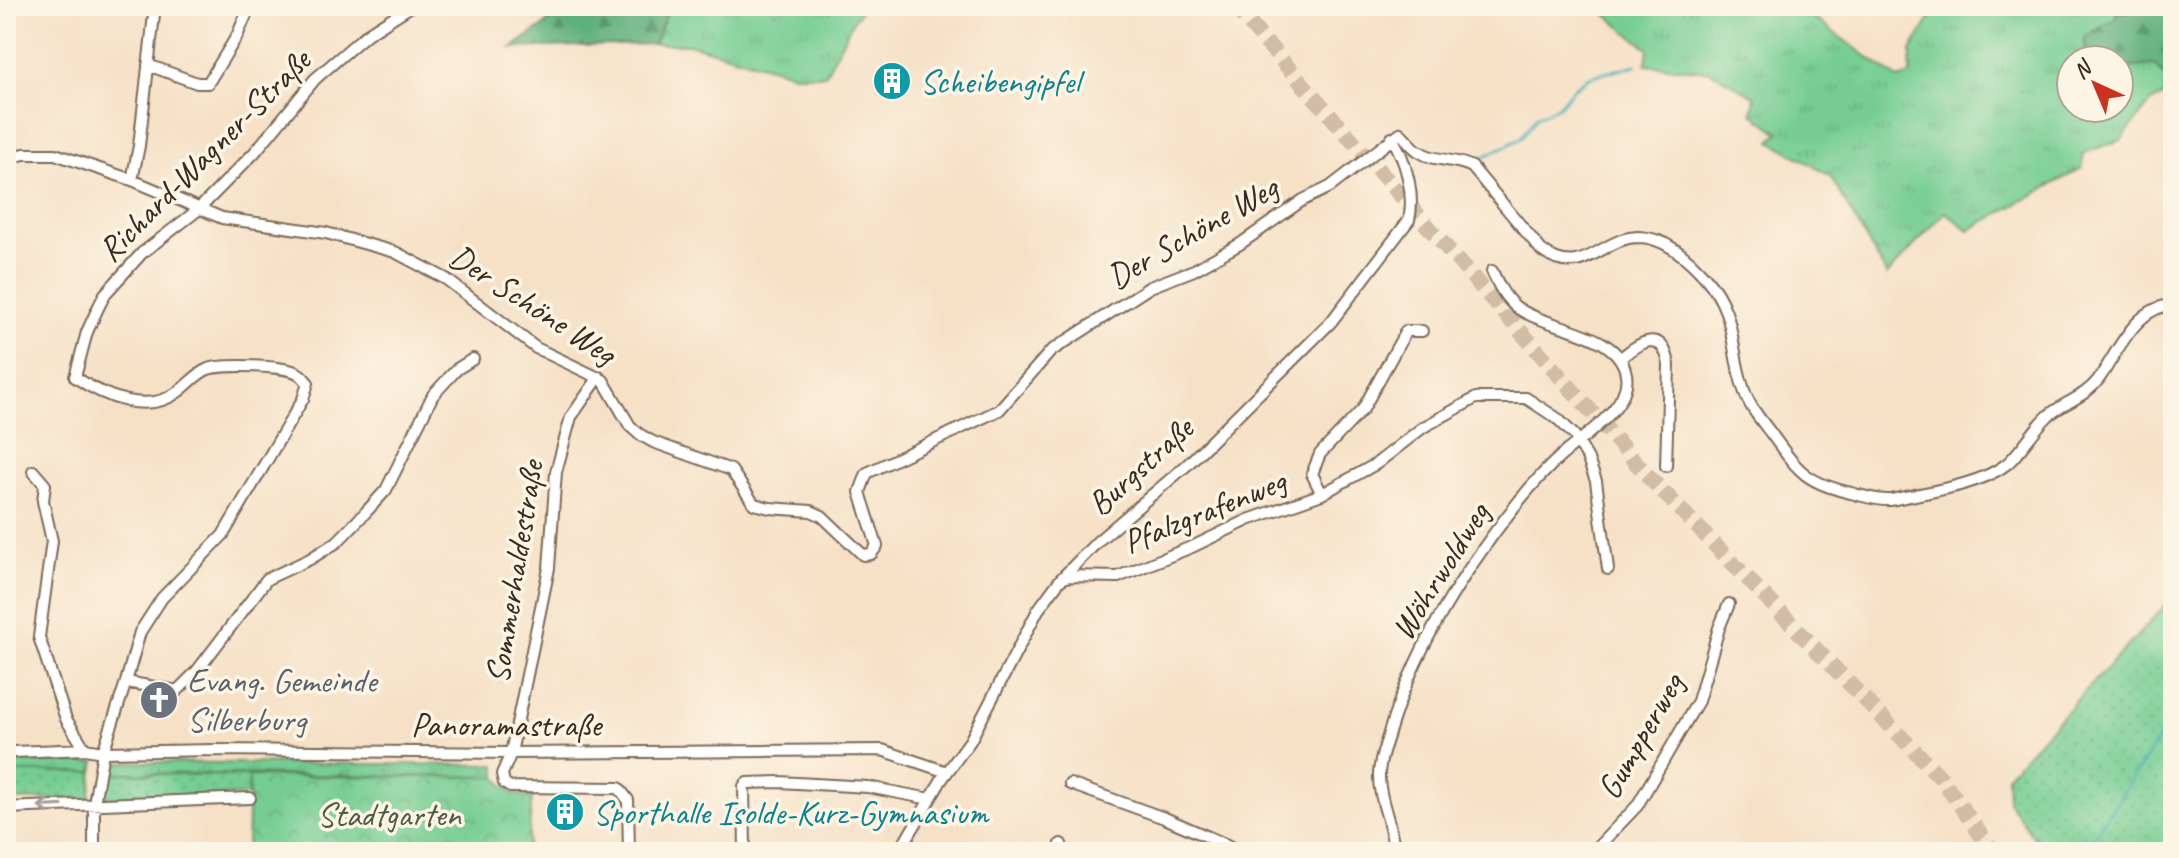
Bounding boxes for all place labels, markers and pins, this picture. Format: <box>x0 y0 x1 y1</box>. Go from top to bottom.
building icon: Scheibengipfel <box>871 60 913 102</box>
place label: Scheibengipfel <box>920 60 1086 103</box>
place label: Evang. Gemeinde Silberburg <box>187 659 379 741</box>
church icon: Evang. Gemeinde Silberburg <box>138 679 180 721</box>
building icon: Sporthalle Isolde-Kurz-Gymnasium <box>544 791 586 833</box>
place label: Sporthalle Isolde-Kurz-Gymnasium <box>593 791 990 834</box>

